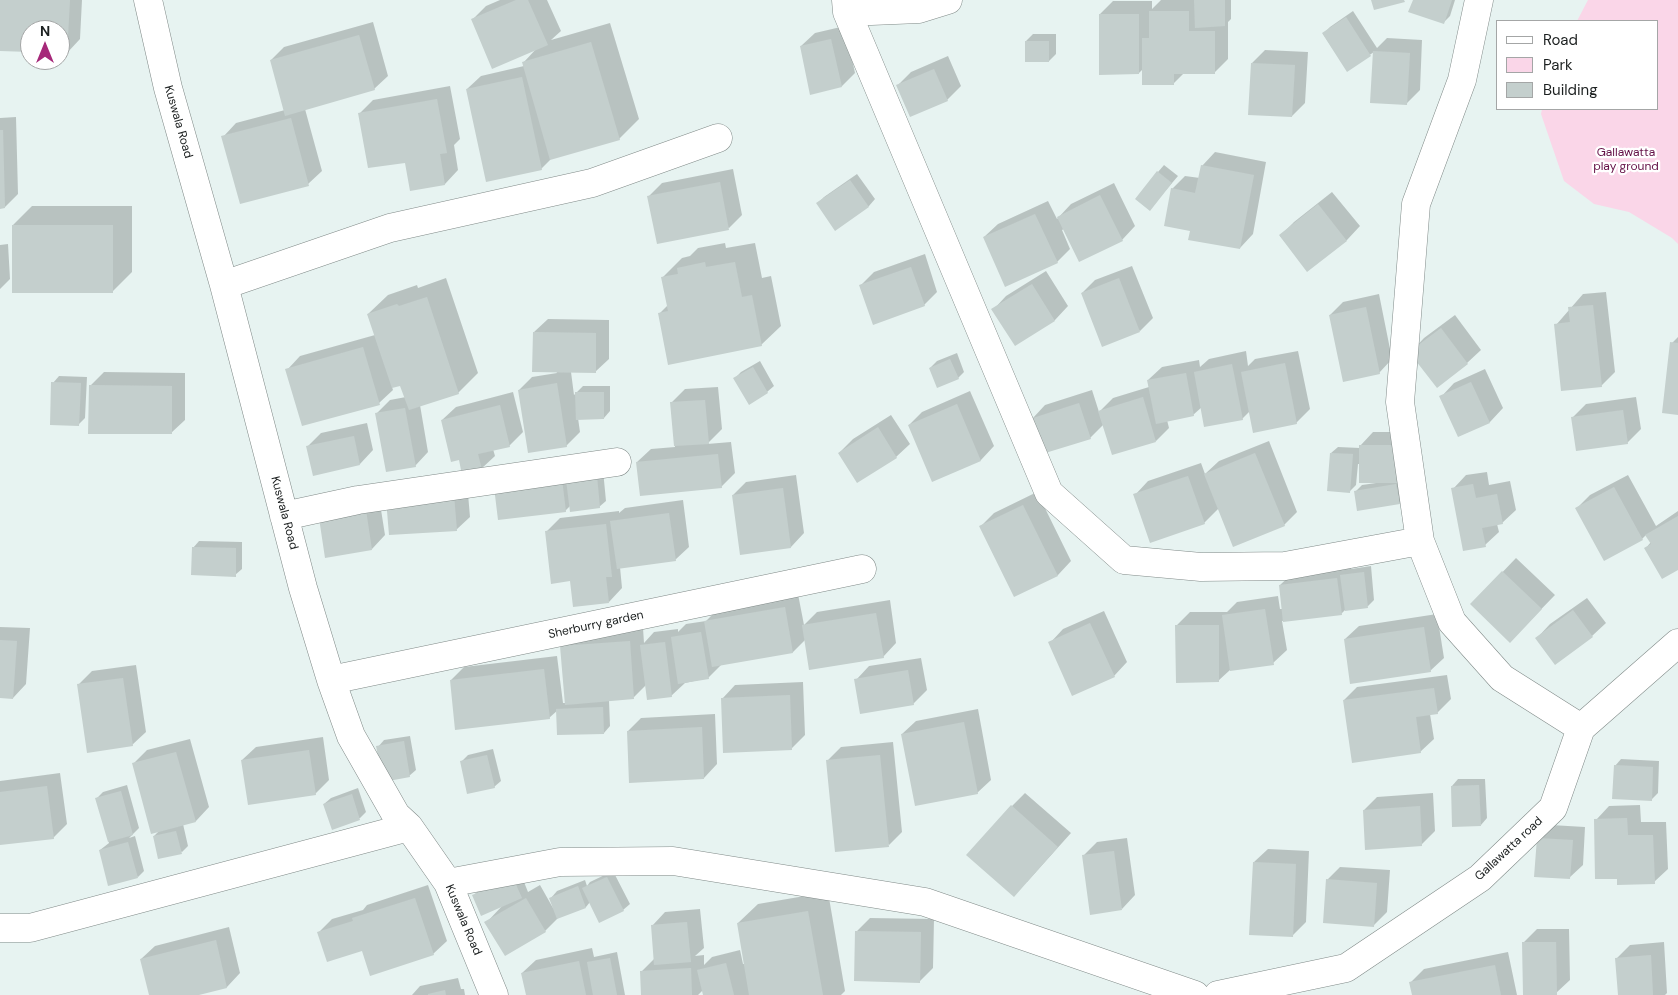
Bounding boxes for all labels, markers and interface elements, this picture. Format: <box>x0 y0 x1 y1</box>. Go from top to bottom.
north arrow <box>20 20 70 70</box>
legend <box>1496 20 1658 110</box>
text: N <box>40 22 50 40</box>
text: Road <box>1543 30 1578 50</box>
text: Park <box>1543 55 1573 75</box>
text: Building <box>1543 80 1598 100</box>
street label: Kuswala Road <box>161 84 195 160</box>
park label: Gallawatta play ground <box>1593 146 1659 174</box>
street label: Kuswala Road <box>267 475 301 551</box>
street label: Sherburry garden <box>547 608 645 642</box>
street label: Gallawatta road <box>1472 814 1546 884</box>
street label: Kuswala Road <box>442 883 484 957</box>

